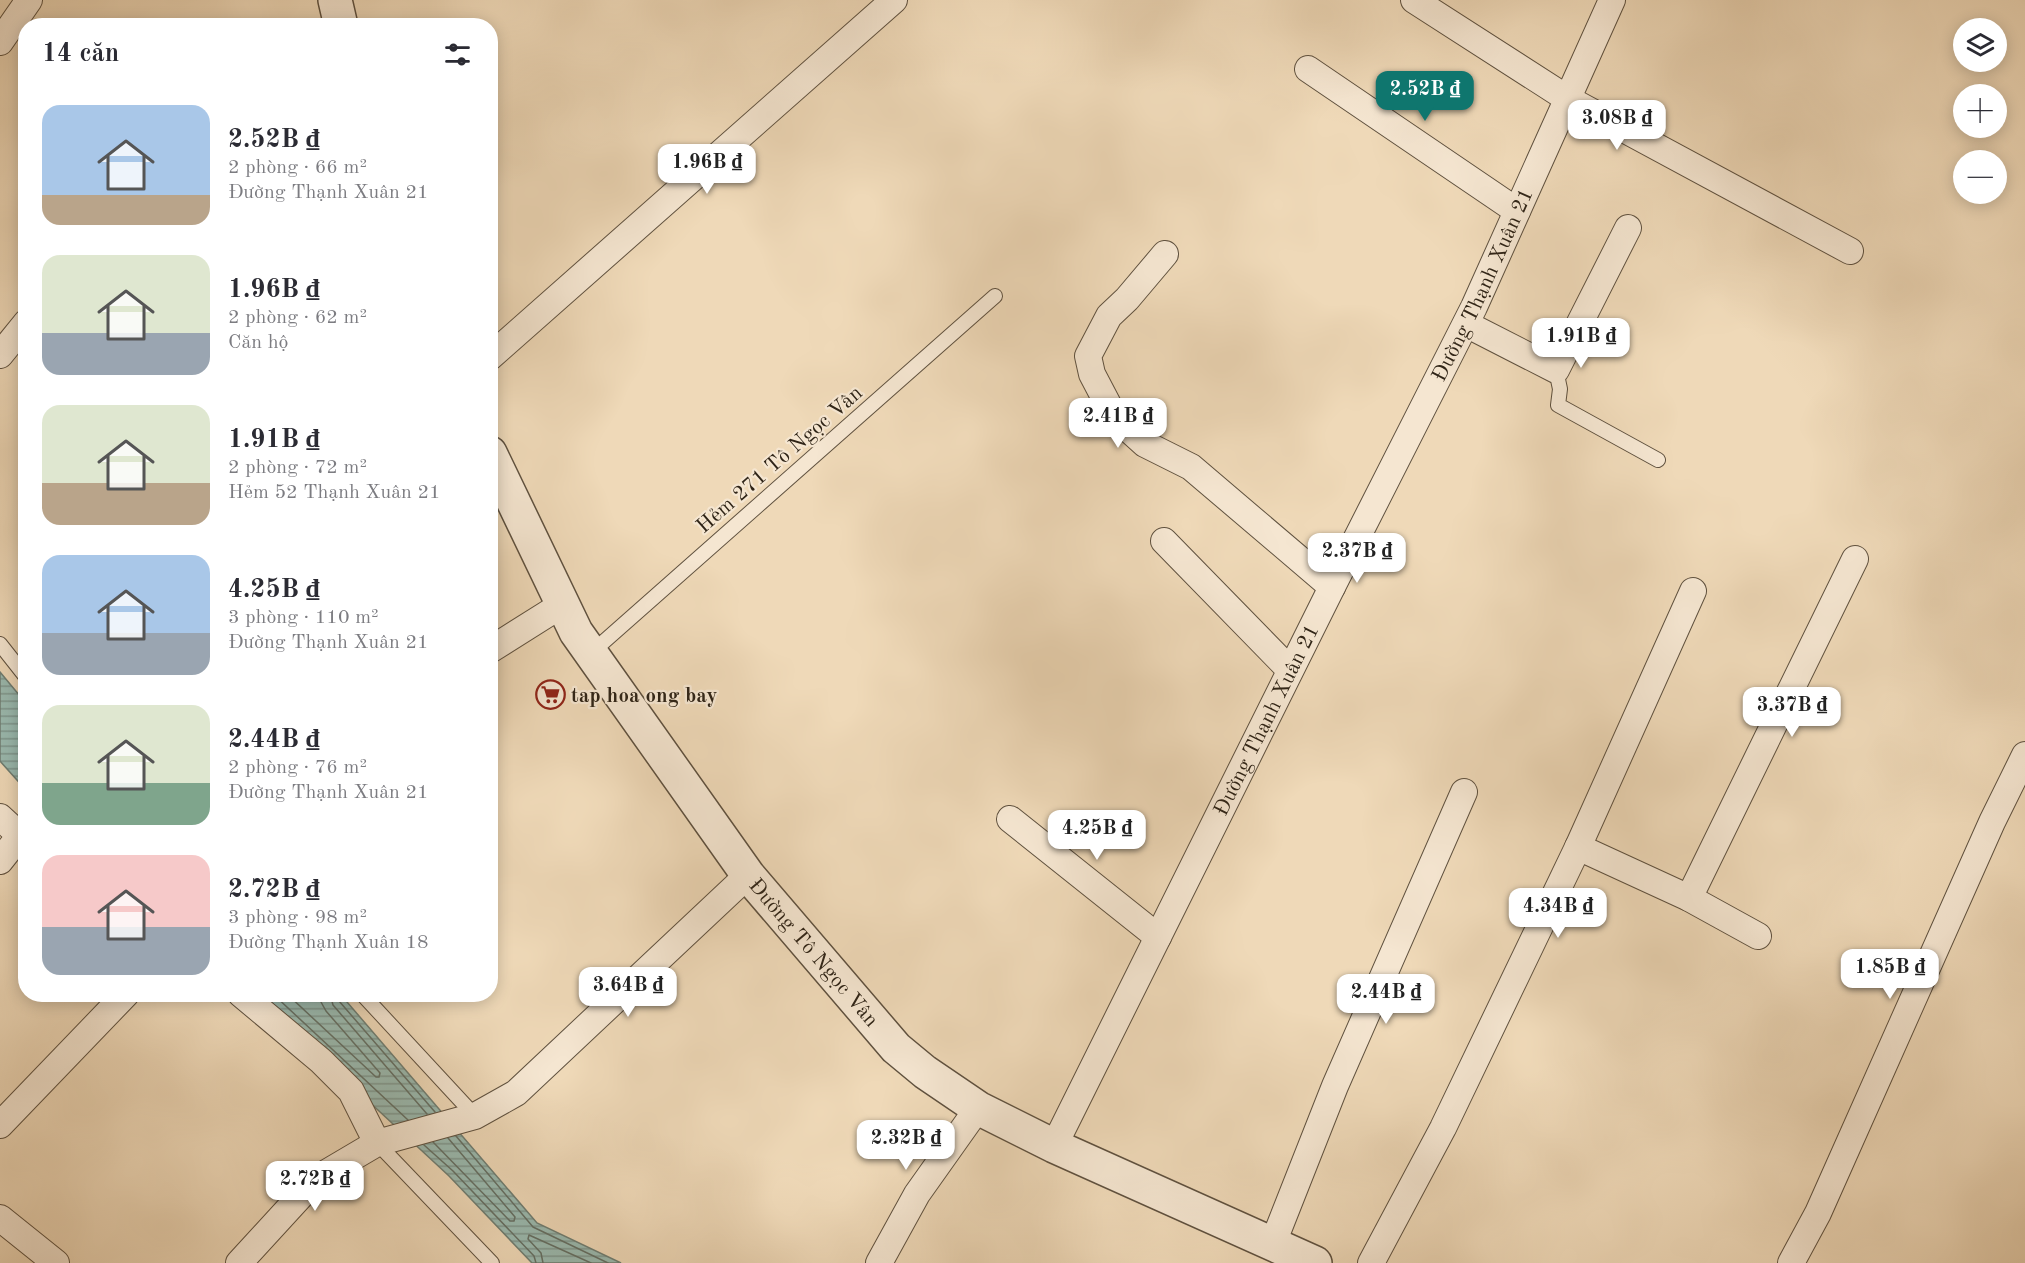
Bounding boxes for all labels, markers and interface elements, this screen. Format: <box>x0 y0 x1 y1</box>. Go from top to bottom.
map controls <box>1953 18 2007 204</box>
button: layers <box>1953 18 2007 72</box>
icon: filters <box>441 38 474 71</box>
text: 14 căn <box>42 41 119 67</box>
pin: 2.52B ₫ <box>1370 71 1480 122</box>
text: 2.52B ₫ <box>1390 80 1460 100</box>
button: + <box>1953 84 2007 138</box>
pin: 3.08B ₫ <box>1562 100 1672 151</box>
text: 3.08B ₫ <box>1582 109 1652 129</box>
text: 2.52B ₫ <box>228 127 320 153</box>
icon: home <box>90 129 162 201</box>
pin: 1.96B ₫ <box>652 144 762 195</box>
button: − <box>1953 150 2007 204</box>
text: 1.96B ₫ <box>672 153 742 173</box>
text: 2 phòng · 66 m² <box>228 158 367 178</box>
text: Đường Thạnh Xuân 21 <box>228 183 429 203</box>
street label: Đường Thạnh Xuân 21 <box>1429 186 1538 385</box>
text: 1.96B ₫ <box>228 277 320 303</box>
icon: home <box>90 279 162 351</box>
text: 2 phòng · 62 m² <box>228 308 367 328</box>
pin: 1.91B ₫ <box>1526 318 1636 369</box>
text: 1.91B ₫ <box>1546 327 1616 347</box>
text: Căn hộ <box>228 333 288 353</box>
street label: Hẻm 271 Tô Ngọc Vân <box>693 383 867 538</box>
pin: 2.41B ₫ <box>1063 398 1173 449</box>
text: 2.41B ₫ <box>1083 407 1153 427</box>
text: 1.91B ₫ <box>228 427 320 453</box>
icon: home <box>90 429 162 501</box>
text: 2 phòng · 72 m² <box>228 458 367 478</box>
text: Hẻm 52 Thạnh Xuân 21 <box>228 483 441 503</box>
pin: 2.37B ₫ <box>1302 533 1412 584</box>
text: 2.37B ₫ <box>1322 542 1392 562</box>
text: 4.25B ₫ <box>228 577 320 603</box>
icon: home <box>90 579 162 651</box>
text: 3 phòng · 110 m² <box>228 608 379 628</box>
street label: Đường Thạnh Xuân 21 <box>1211 621 1324 820</box>
text: Đường Thạnh Xuân 21 <box>228 633 429 653</box>
supermarket icon: tap hoa ong bay <box>534 679 566 711</box>
place label: tap hoa ong bay <box>571 686 717 707</box>
pin: 3.37B ₫ <box>1737 687 1847 738</box>
text: 3.37B ₫ <box>1757 696 1827 716</box>
text: 2.44B ₫ <box>228 727 320 753</box>
icon: home <box>90 729 162 801</box>
text: 2 phòng · 76 m² <box>228 758 367 778</box>
text: Đường Thạnh Xuân 21 <box>228 783 429 803</box>
pin: 4.25B ₫ <box>1042 810 1152 861</box>
text: 4.25B ₫ <box>1062 819 1132 839</box>
street label: Đường Tô Ngọc Vân <box>744 875 882 1031</box>
text: 2.72B ₫ <box>228 877 320 903</box>
icon: home <box>90 879 162 951</box>
pin: 4.34B ₫ <box>1503 888 1613 939</box>
text: 4.34B ₫ <box>1523 897 1593 917</box>
text: 3 phòng · 98 m² <box>228 908 367 928</box>
text: Đường Thạnh Xuân 18 <box>228 933 429 953</box>
pin: 1.85B ₫ <box>1835 949 1945 1000</box>
text: 1.85B ₫ <box>1855 958 1925 978</box>
pin: 3.64B ₫ <box>573 967 683 1018</box>
pin: 2.44B ₫ <box>1331 974 1441 1025</box>
text: 3.64B ₫ <box>593 976 663 996</box>
text: 2.44B ₫ <box>1351 983 1421 1003</box>
pin: 2.32B ₫ <box>851 1120 961 1171</box>
text: 2.32B ₫ <box>871 1129 941 1149</box>
pin: 2.72B ₫ <box>260 1161 370 1212</box>
text: 2.72B ₫ <box>280 1170 350 1190</box>

